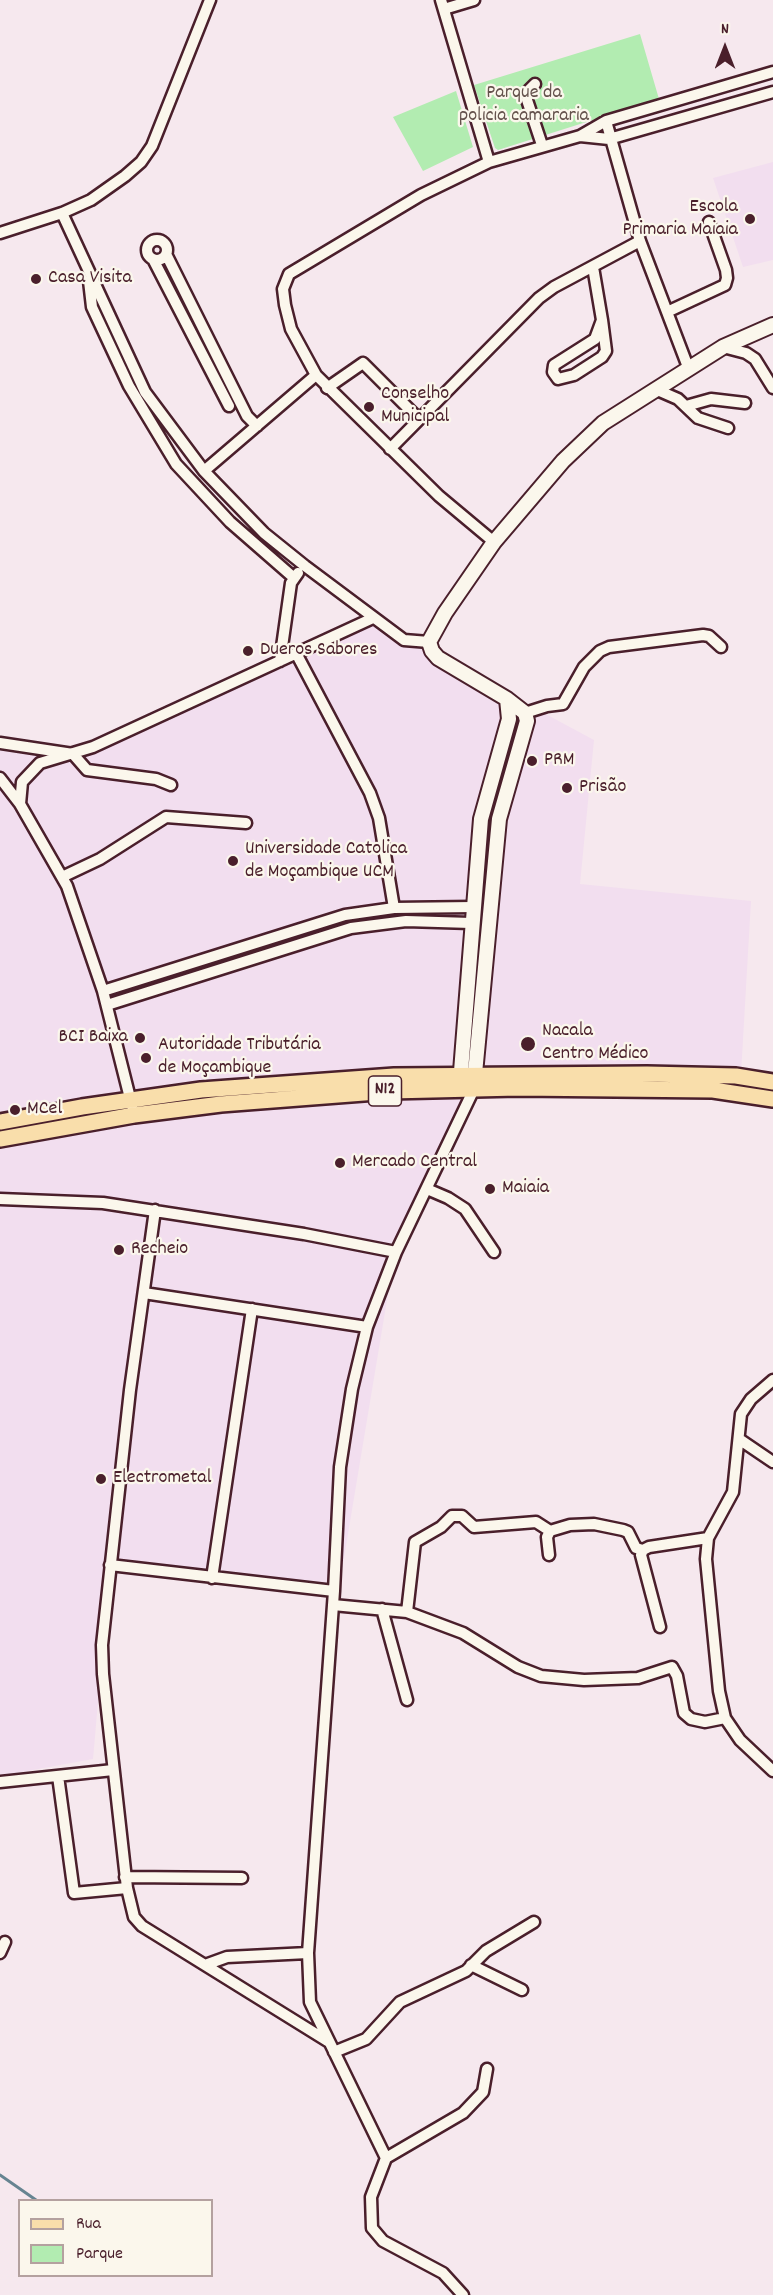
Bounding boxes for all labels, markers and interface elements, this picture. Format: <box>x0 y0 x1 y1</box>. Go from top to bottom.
north arrow <box>695 18 755 78</box>
text: N <box>721 18 729 41</box>
park label: Parque da policia camararia <box>459 82 589 129</box>
place label: Escola Primaria Maiaia <box>623 196 738 243</box>
marker: Escola Primaria Maiaia <box>743 212 757 226</box>
place label: Casa Visita <box>48 267 132 291</box>
marker: Casa Visita <box>29 272 43 286</box>
place label: Conselho Municipal <box>381 383 449 430</box>
marker: Conselho Municipal <box>362 400 376 414</box>
place label: Dueros Sabores <box>260 639 377 663</box>
marker: Dueros Sabores <box>241 644 255 658</box>
place label: PRM <box>544 749 575 773</box>
marker: PRM <box>525 754 539 768</box>
place label: Prisão <box>579 776 626 800</box>
marker: Prisão <box>560 781 574 795</box>
place label: Universidade Catolica de Moçambique UCM <box>245 838 407 885</box>
marker: Universidade Catolica de Moçambique UCM <box>226 854 240 868</box>
place label: Nacala Centro Médico <box>542 1020 649 1067</box>
place label: BCI Baixa <box>59 1026 128 1050</box>
marker: BCI Baixa <box>133 1031 147 1045</box>
place label: Autoridade Tributária de Moçambique <box>158 1034 321 1081</box>
marker: Nacala Centro Médico <box>519 1035 537 1053</box>
marker: Autoridade Tributária de Moçambique <box>139 1051 153 1065</box>
road number: N12 <box>368 1076 402 1106</box>
place label: MCel <box>27 1098 62 1122</box>
marker: MCel <box>8 1103 22 1117</box>
place label: Mercado Central <box>352 1151 477 1175</box>
marker: Mercado Central <box>333 1156 347 1170</box>
place label: Maiaia <box>502 1177 549 1201</box>
marker: Maiaia <box>483 1182 497 1196</box>
place label: Recheio <box>131 1238 188 1262</box>
marker: Recheio <box>112 1243 126 1257</box>
place label: Electrometal <box>113 1467 211 1491</box>
marker: Electrometal <box>94 1472 108 1486</box>
legend <box>18 2199 213 2277</box>
text: Rua <box>76 2212 101 2237</box>
text: Parque <box>76 2242 123 2267</box>

